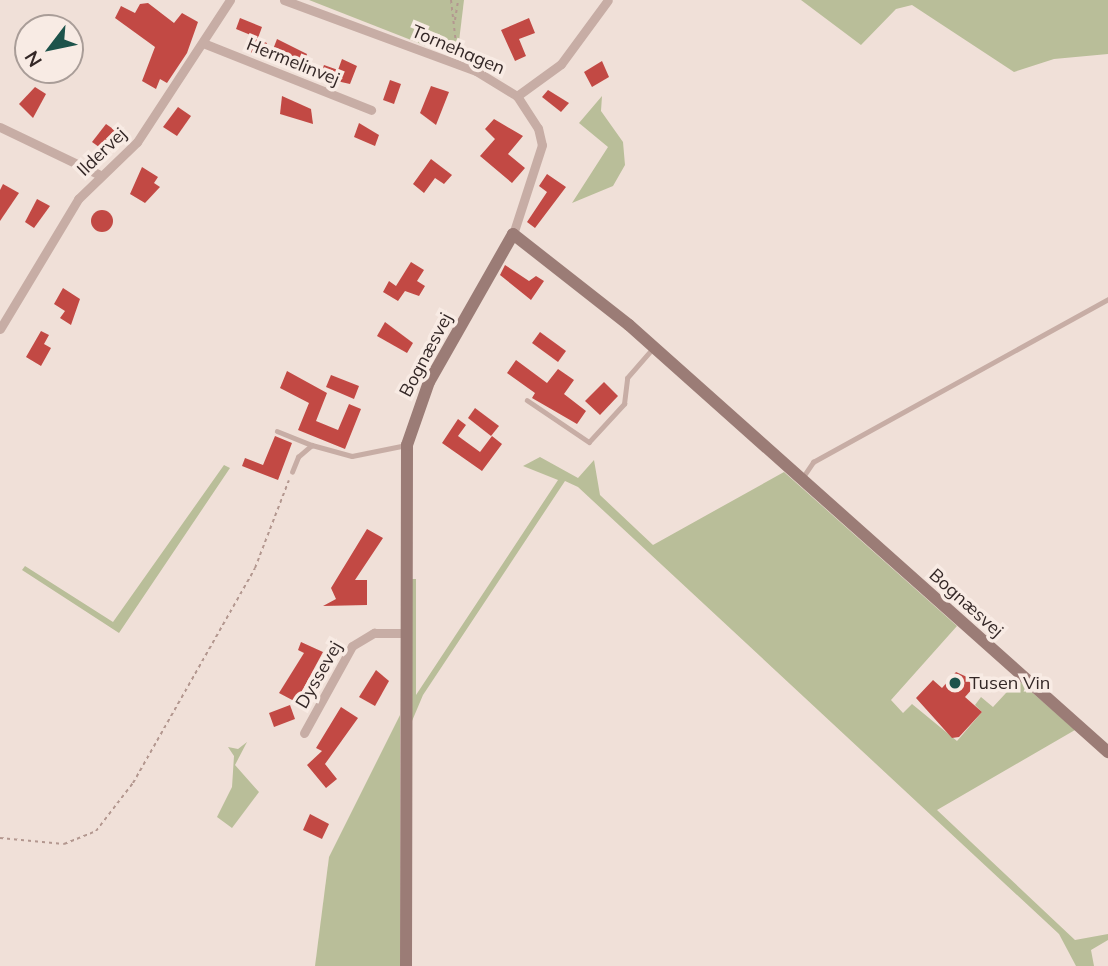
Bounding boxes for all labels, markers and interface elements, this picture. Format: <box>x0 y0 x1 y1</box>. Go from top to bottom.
north arrow <box>14 14 84 84</box>
street label: Tornehagen <box>408 21 508 79</box>
street label: Hermelinvej <box>243 34 343 90</box>
text: N <box>19 47 47 72</box>
street label: Ildervej <box>73 123 131 181</box>
street label: Bognæsvej <box>395 309 457 401</box>
street label: Bognæsvej <box>925 564 1007 642</box>
street label: Dyssevej <box>291 638 347 712</box>
place label: Tusen Vin <box>969 672 1050 694</box>
marker: Tusen Vin <box>947 675 963 691</box>

